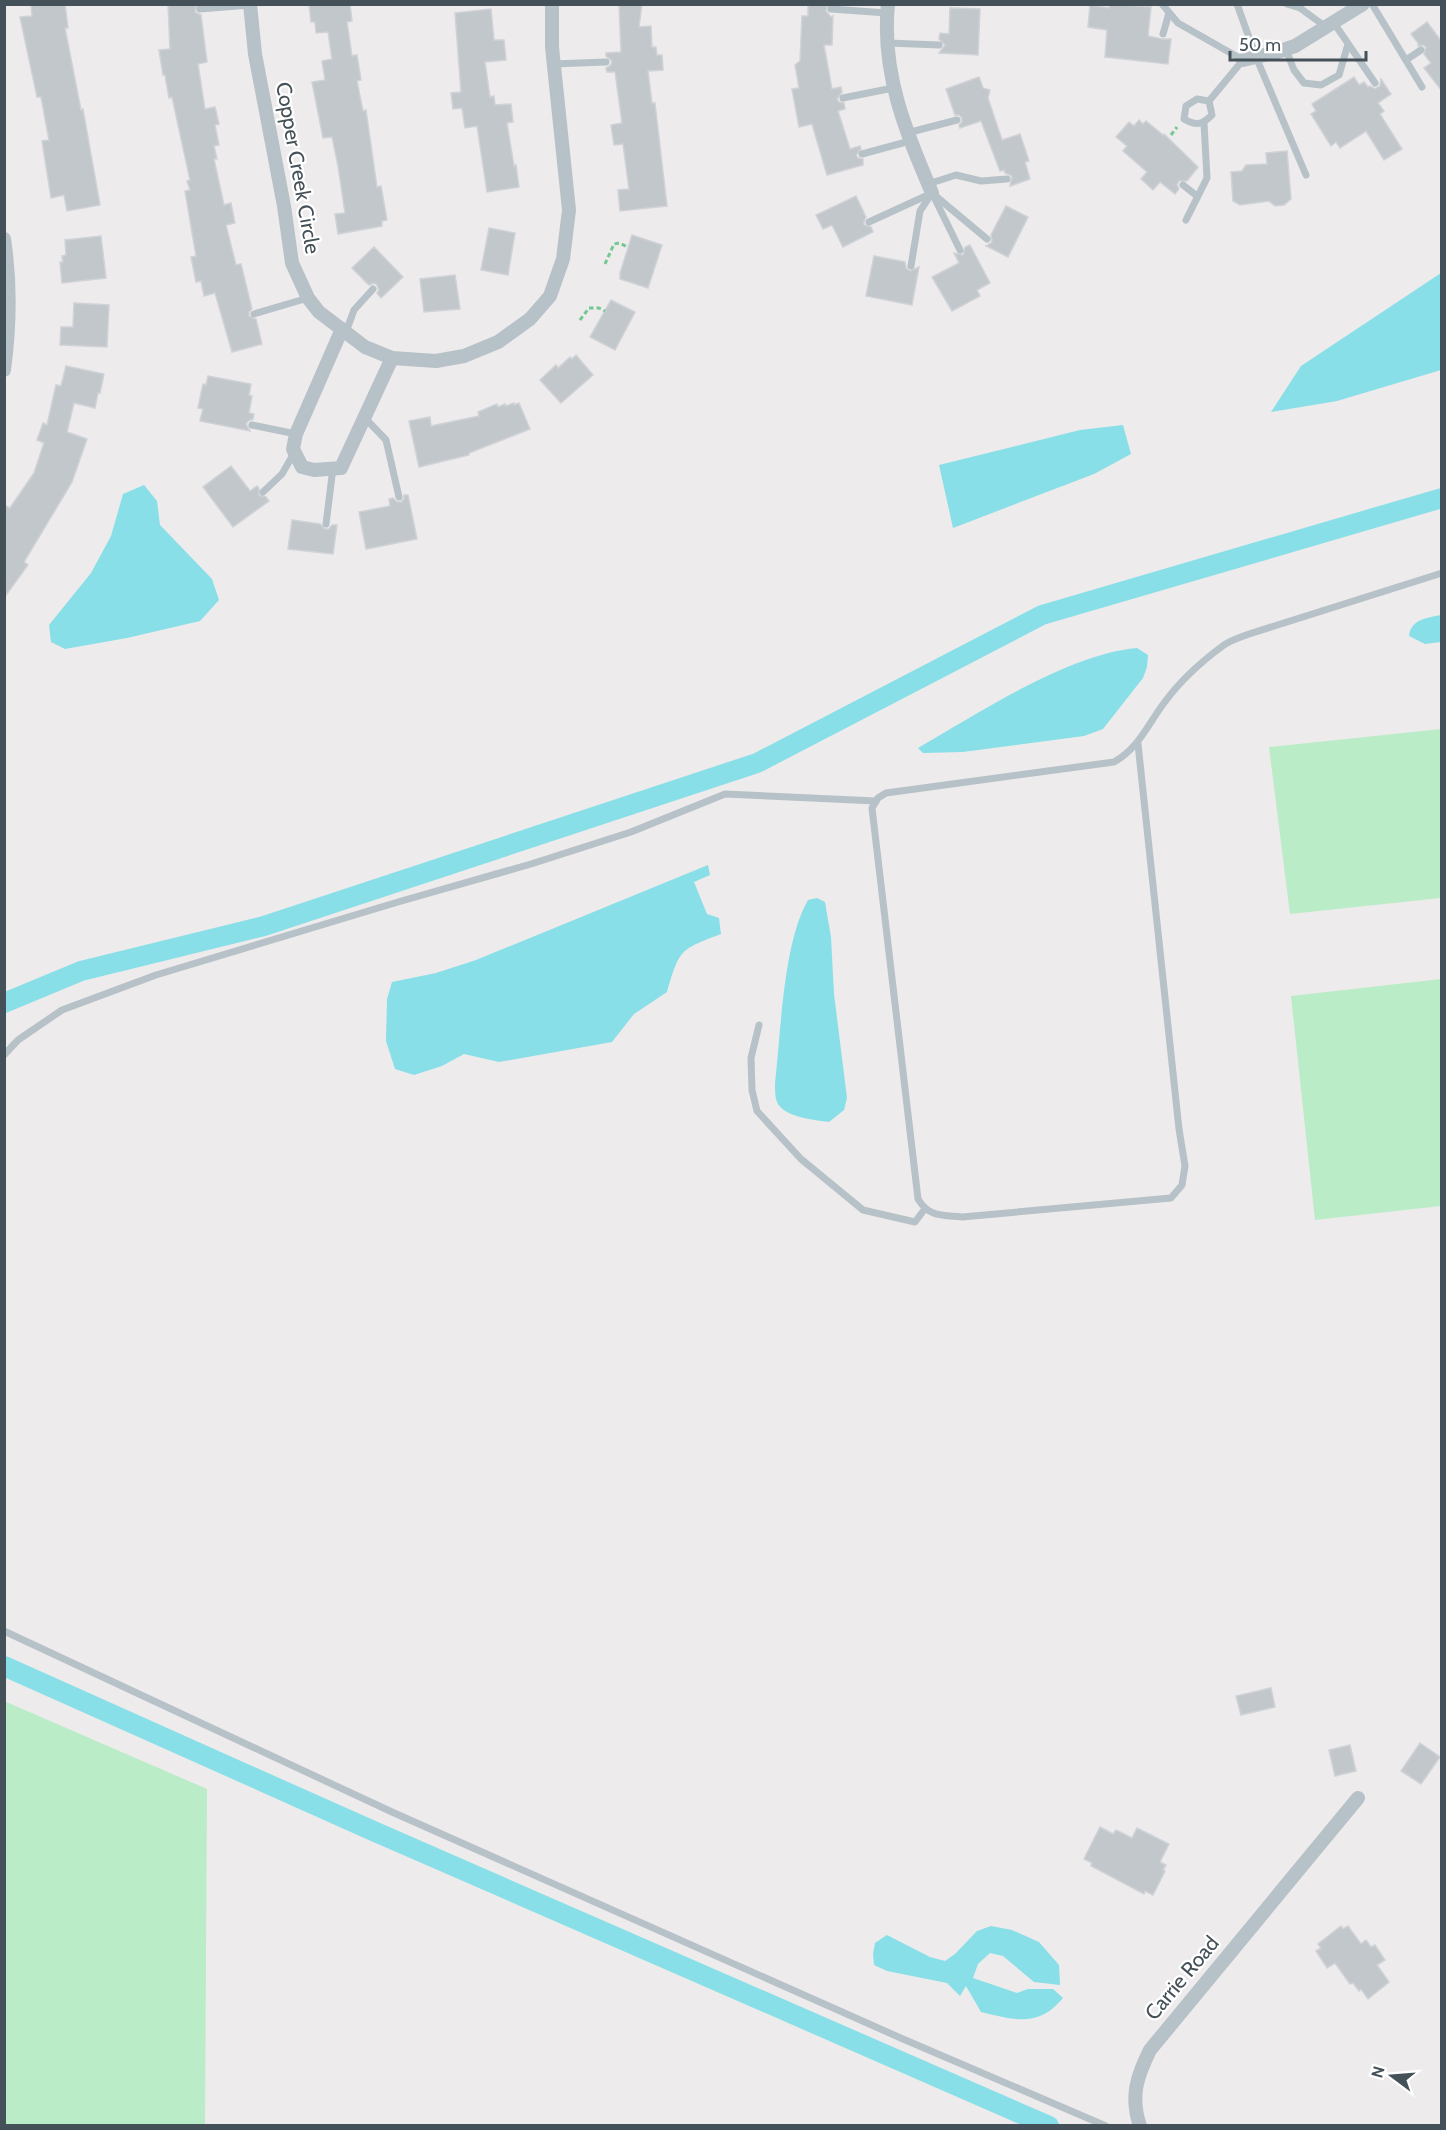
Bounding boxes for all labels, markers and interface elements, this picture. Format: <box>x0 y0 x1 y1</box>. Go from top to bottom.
scale bar <box>1230 24 1366 62</box>
text: 50 m <box>1239 34 1281 56</box>
street label: Copper Creek Circle <box>271 80 326 256</box>
street label: Carrie Road <box>1139 1931 1224 2025</box>
north arrow <box>1362 2046 1422 2106</box>
text: N <box>1367 2064 1389 2080</box>

